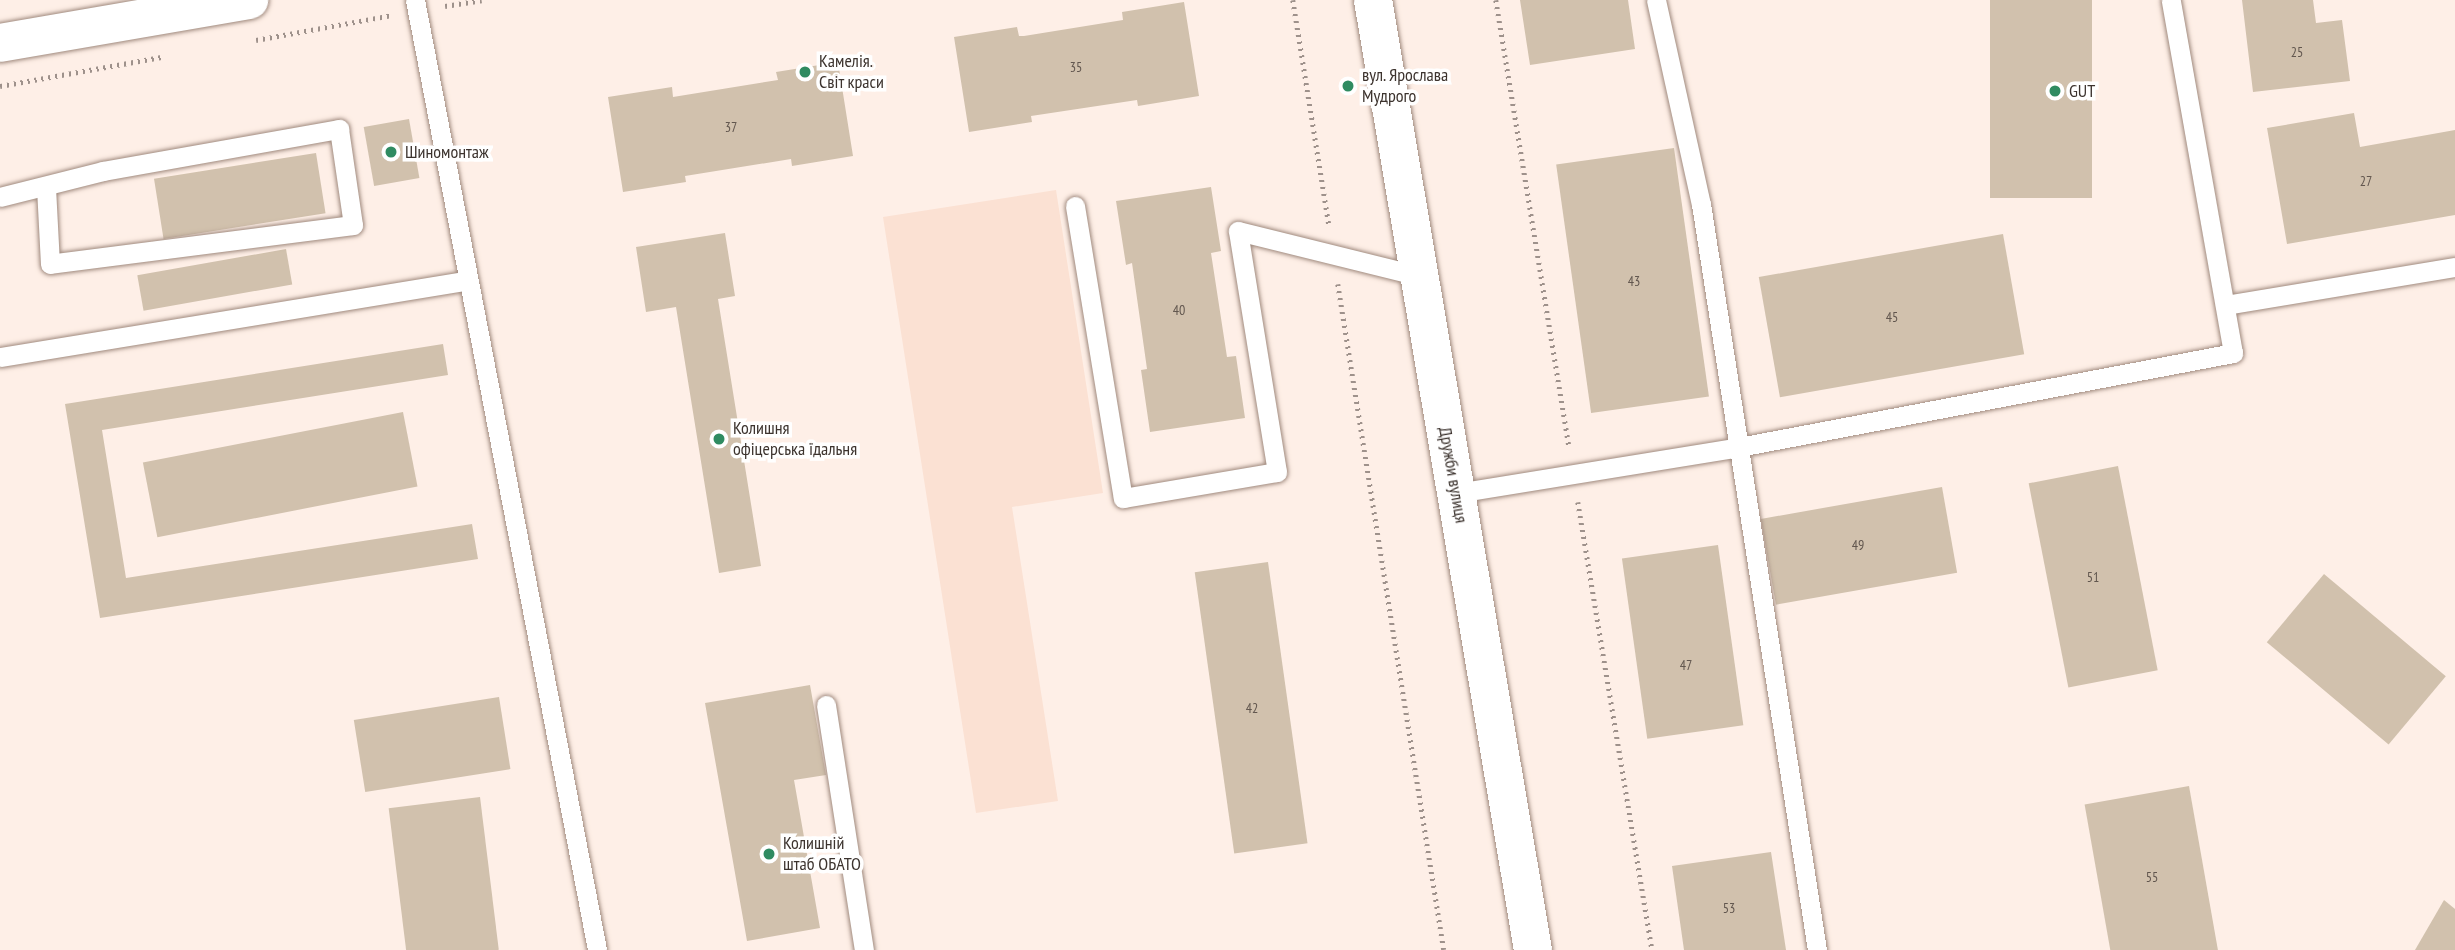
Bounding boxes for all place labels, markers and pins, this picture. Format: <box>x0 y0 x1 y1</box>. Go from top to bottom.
place label: Камелія. Світ краси <box>819 51 884 94</box>
marker: Камелія. Світ краси <box>797 64 813 80</box>
place label: вул. Ярослава Мудрого <box>1362 65 1449 108</box>
marker: вул. Ярослава Мудрого <box>1340 78 1356 94</box>
place label: GUT <box>2069 80 2095 102</box>
marker: GUT <box>2047 83 2063 99</box>
place label: Шиномонтаж <box>405 141 489 163</box>
marker: Шиномонтаж <box>383 144 399 160</box>
place label: Колишня офіцерська їдальня <box>733 418 857 460</box>
marker: Колишня офіцерська їдальня <box>711 431 727 447</box>
place label: Колишній штаб ОБАТО <box>783 833 861 876</box>
marker: Колишній штаб ОБАТО <box>761 846 777 862</box>

